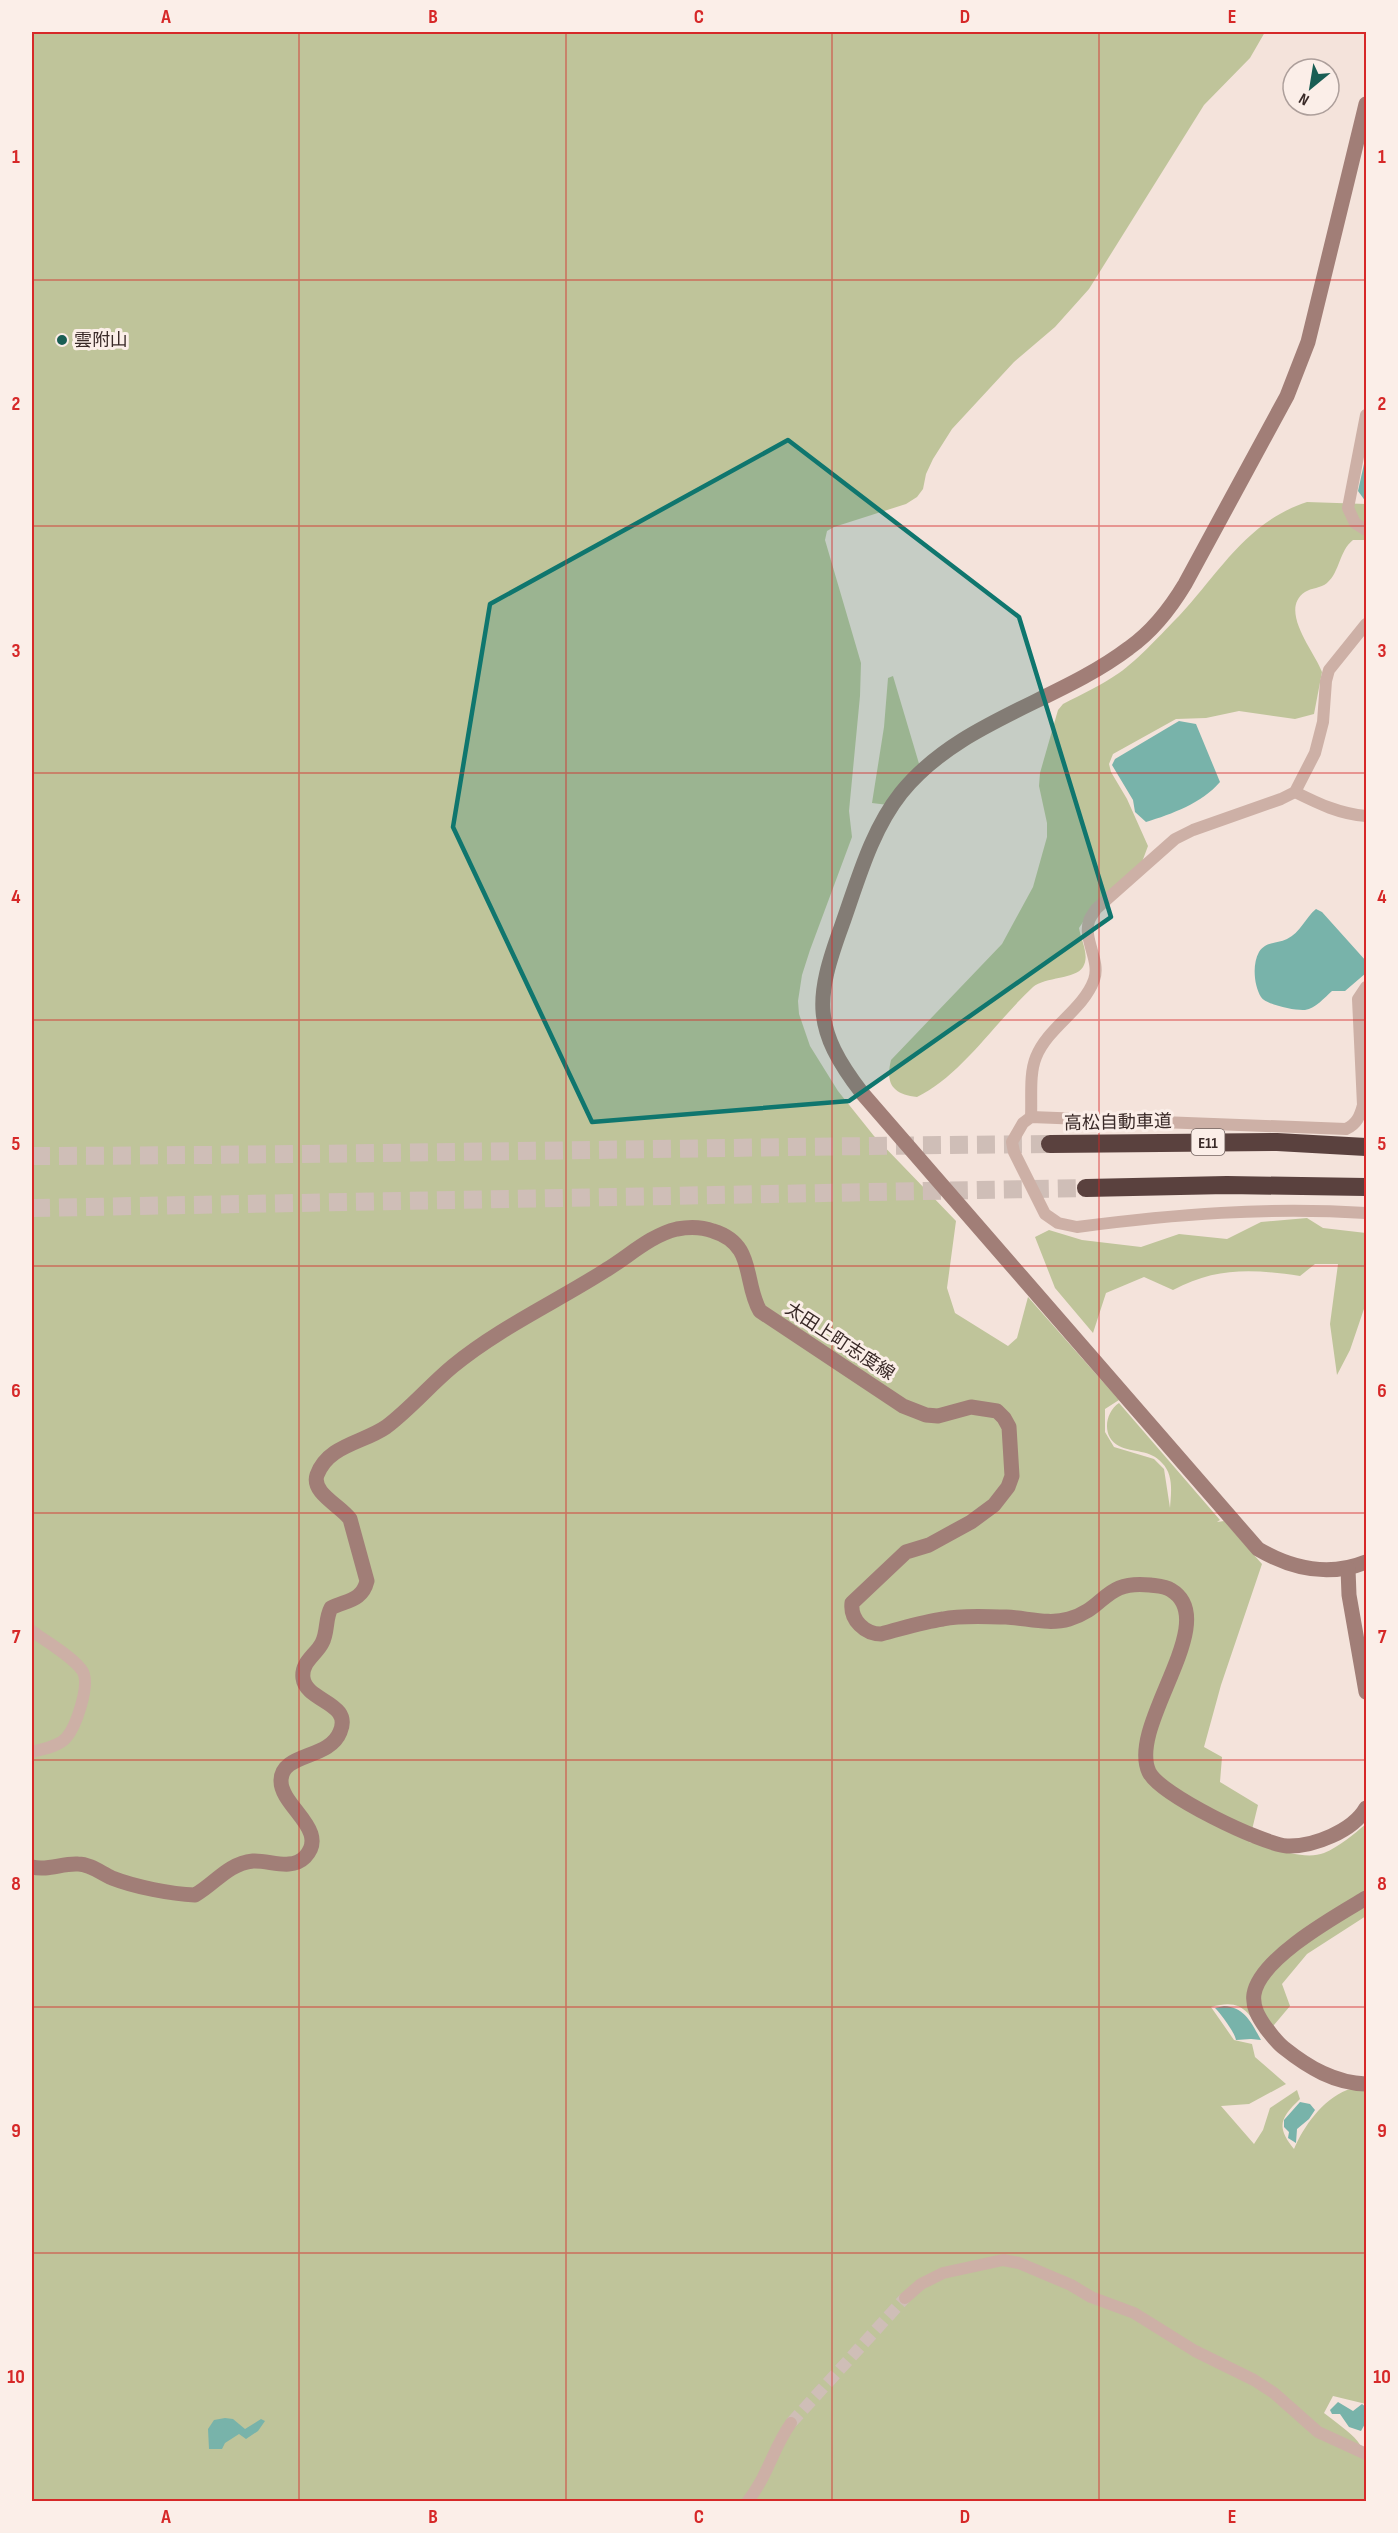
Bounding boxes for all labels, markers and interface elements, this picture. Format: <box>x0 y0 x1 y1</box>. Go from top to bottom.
text: A <box>160 5 171 29</box>
text: B <box>428 5 438 29</box>
text: C <box>694 5 704 29</box>
text: D <box>960 5 970 29</box>
text: E <box>1228 5 1236 29</box>
north arrow <box>1281 57 1341 117</box>
text: N <box>1296 88 1313 109</box>
text: 1 <box>12 145 20 169</box>
text: 1 <box>1378 145 1386 169</box>
place label: 雲附山 <box>74 330 128 351</box>
marker: 雲附山 <box>55 333 69 347</box>
text: 2 <box>12 392 20 416</box>
text: 2 <box>1378 392 1386 416</box>
text: 3 <box>12 639 21 663</box>
text: 3 <box>1378 639 1387 663</box>
text: 4 <box>11 885 21 909</box>
text: 4 <box>1377 885 1387 909</box>
street label: 高松自動車道 <box>1064 1111 1172 1134</box>
road number: E11 <box>1192 1129 1224 1155</box>
text: 5 <box>12 1132 21 1156</box>
text: 5 <box>1378 1132 1387 1156</box>
street label: 太田上町志度線 <box>781 1298 898 1385</box>
text: 6 <box>11 1379 21 1403</box>
text: 6 <box>1377 1379 1387 1403</box>
text: 7 <box>12 1625 21 1649</box>
text: 7 <box>1378 1625 1387 1649</box>
text: 8 <box>11 1872 21 1896</box>
text: 8 <box>1377 1872 1387 1896</box>
text: 9 <box>11 2119 21 2143</box>
text: 9 <box>1377 2119 1387 2143</box>
text: 10 <box>7 2365 25 2389</box>
text: 10 <box>1373 2365 1391 2389</box>
text: A <box>160 2505 171 2529</box>
text: B <box>428 2505 438 2529</box>
text: C <box>694 2505 704 2529</box>
text: D <box>960 2505 970 2529</box>
text: E <box>1228 2505 1236 2529</box>

